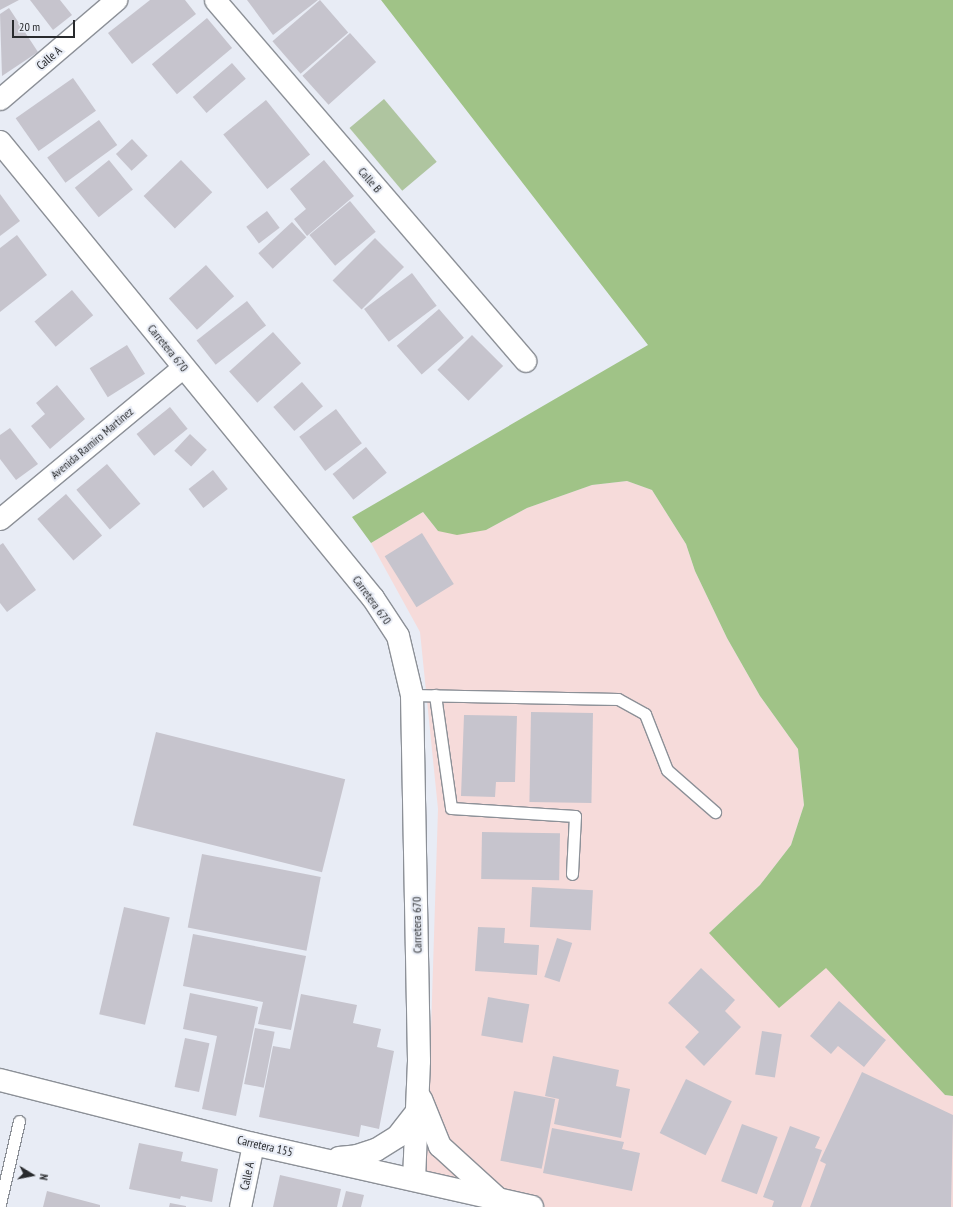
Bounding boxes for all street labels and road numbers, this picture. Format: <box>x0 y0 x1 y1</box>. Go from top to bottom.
street label: Calle A <box>33 43 65 73</box>
street label: Calle B <box>355 164 385 196</box>
street label: Carretera 670 <box>145 321 191 375</box>
street label: Avenida Ramiro Martínez <box>48 404 136 482</box>
street label: Carretera 670 <box>350 573 394 627</box>
street label: Carretera 670 <box>409 897 425 953</box>
street label: Carretera 155 <box>236 1133 294 1159</box>
street label: Calle A <box>237 1160 257 1192</box>

